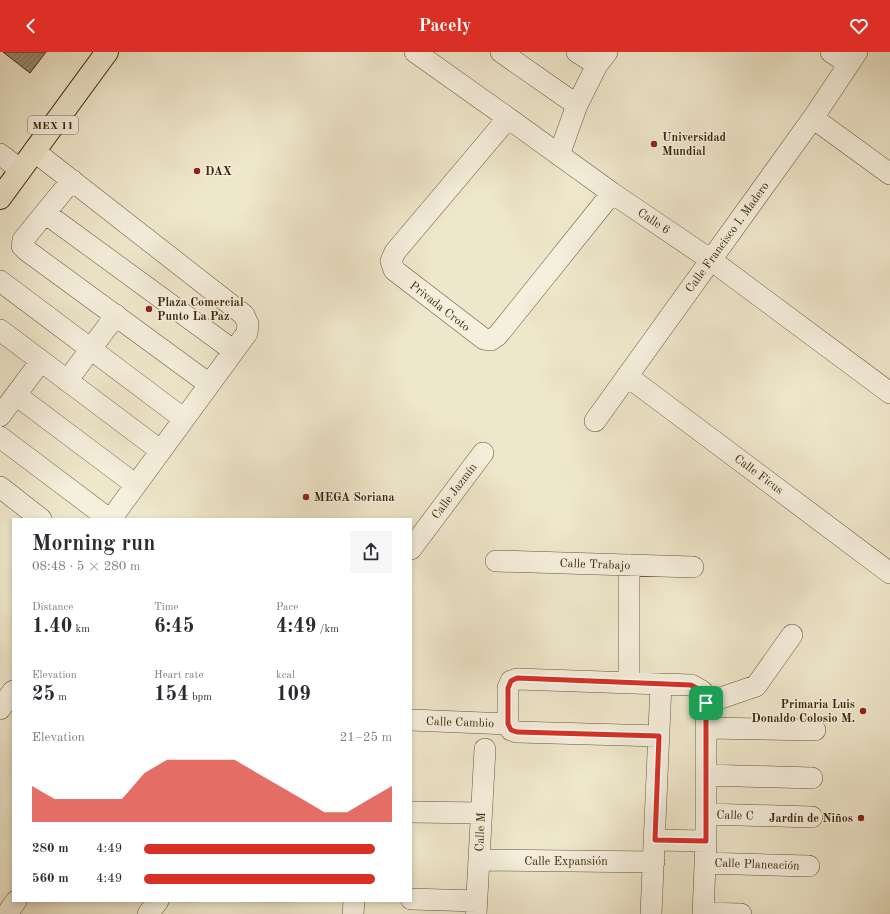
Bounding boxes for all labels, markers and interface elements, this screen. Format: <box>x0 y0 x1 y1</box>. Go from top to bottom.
icon: back <box>20 15 42 37</box>
icon: heart <box>848 15 870 37</box>
text: Pacely <box>419 17 471 35</box>
road number: MEX 11 <box>28 116 78 134</box>
place label: Universidad Mundial <box>662 132 727 158</box>
marker: Universidad Mundial <box>649 139 659 149</box>
marker: DAX <box>192 166 202 176</box>
place label: DAX <box>205 166 232 178</box>
street label: Calle Francisco I. Madero <box>684 180 772 295</box>
street label: Calle 6 <box>635 207 672 237</box>
street label: Privada Croto <box>407 280 472 334</box>
place label: Plaza Comercial Punto La Paz <box>157 297 244 323</box>
marker: Plaza Comercial Punto La Paz <box>144 304 154 314</box>
street label: Calle Ficus <box>732 453 785 497</box>
street label: Calle Jazmín <box>430 461 480 522</box>
marker: MEGA Soriana <box>301 492 311 502</box>
place label: MEGA Soriana <box>314 492 395 504</box>
button: share <box>350 531 392 573</box>
text: Morning run <box>32 533 155 555</box>
street label: Calle Trabajo <box>559 558 631 572</box>
text: 08:48 · 5 × 280 m <box>32 560 140 573</box>
text: Distance <box>32 602 73 613</box>
text: Time <box>154 602 179 613</box>
text: Pace <box>276 602 298 613</box>
text: 1.40 <box>32 617 72 637</box>
text: 6:45 <box>154 617 194 637</box>
text: 4:49 <box>276 617 316 637</box>
text: km <box>72 624 90 635</box>
text: /km <box>316 624 339 635</box>
text: Elevation <box>32 670 77 681</box>
text: Heart rate <box>154 670 203 681</box>
text: kcal <box>276 670 295 681</box>
text: 25 <box>32 685 55 705</box>
text: 154 <box>154 685 189 705</box>
text: 109 <box>276 685 311 705</box>
pin <box>689 686 723 720</box>
text: m <box>55 692 67 703</box>
text: bpm <box>189 692 212 703</box>
icon: arrive <box>695 692 717 714</box>
place label: Primaria Luis Donaldo Colosio M. <box>751 699 855 725</box>
marker: Primaria Luis Donaldo Colosio M. <box>858 706 868 716</box>
street label: Calle Cambio <box>426 716 494 730</box>
text: Elevation <box>32 731 85 744</box>
text: 21–25 m <box>340 731 392 744</box>
street label: Calle C <box>716 809 754 823</box>
street label: Calle M <box>474 812 488 852</box>
place label: Jardín de Niños <box>769 813 853 825</box>
marker: Jardín de Niños <box>856 813 866 823</box>
text: 280 m <box>32 842 69 855</box>
text: 4:49 <box>96 842 122 855</box>
street label: Calle Expansión <box>524 856 608 868</box>
street label: Calle Planeación <box>714 858 800 873</box>
text: 560 m <box>32 872 69 885</box>
text: 4:49 <box>96 872 122 885</box>

